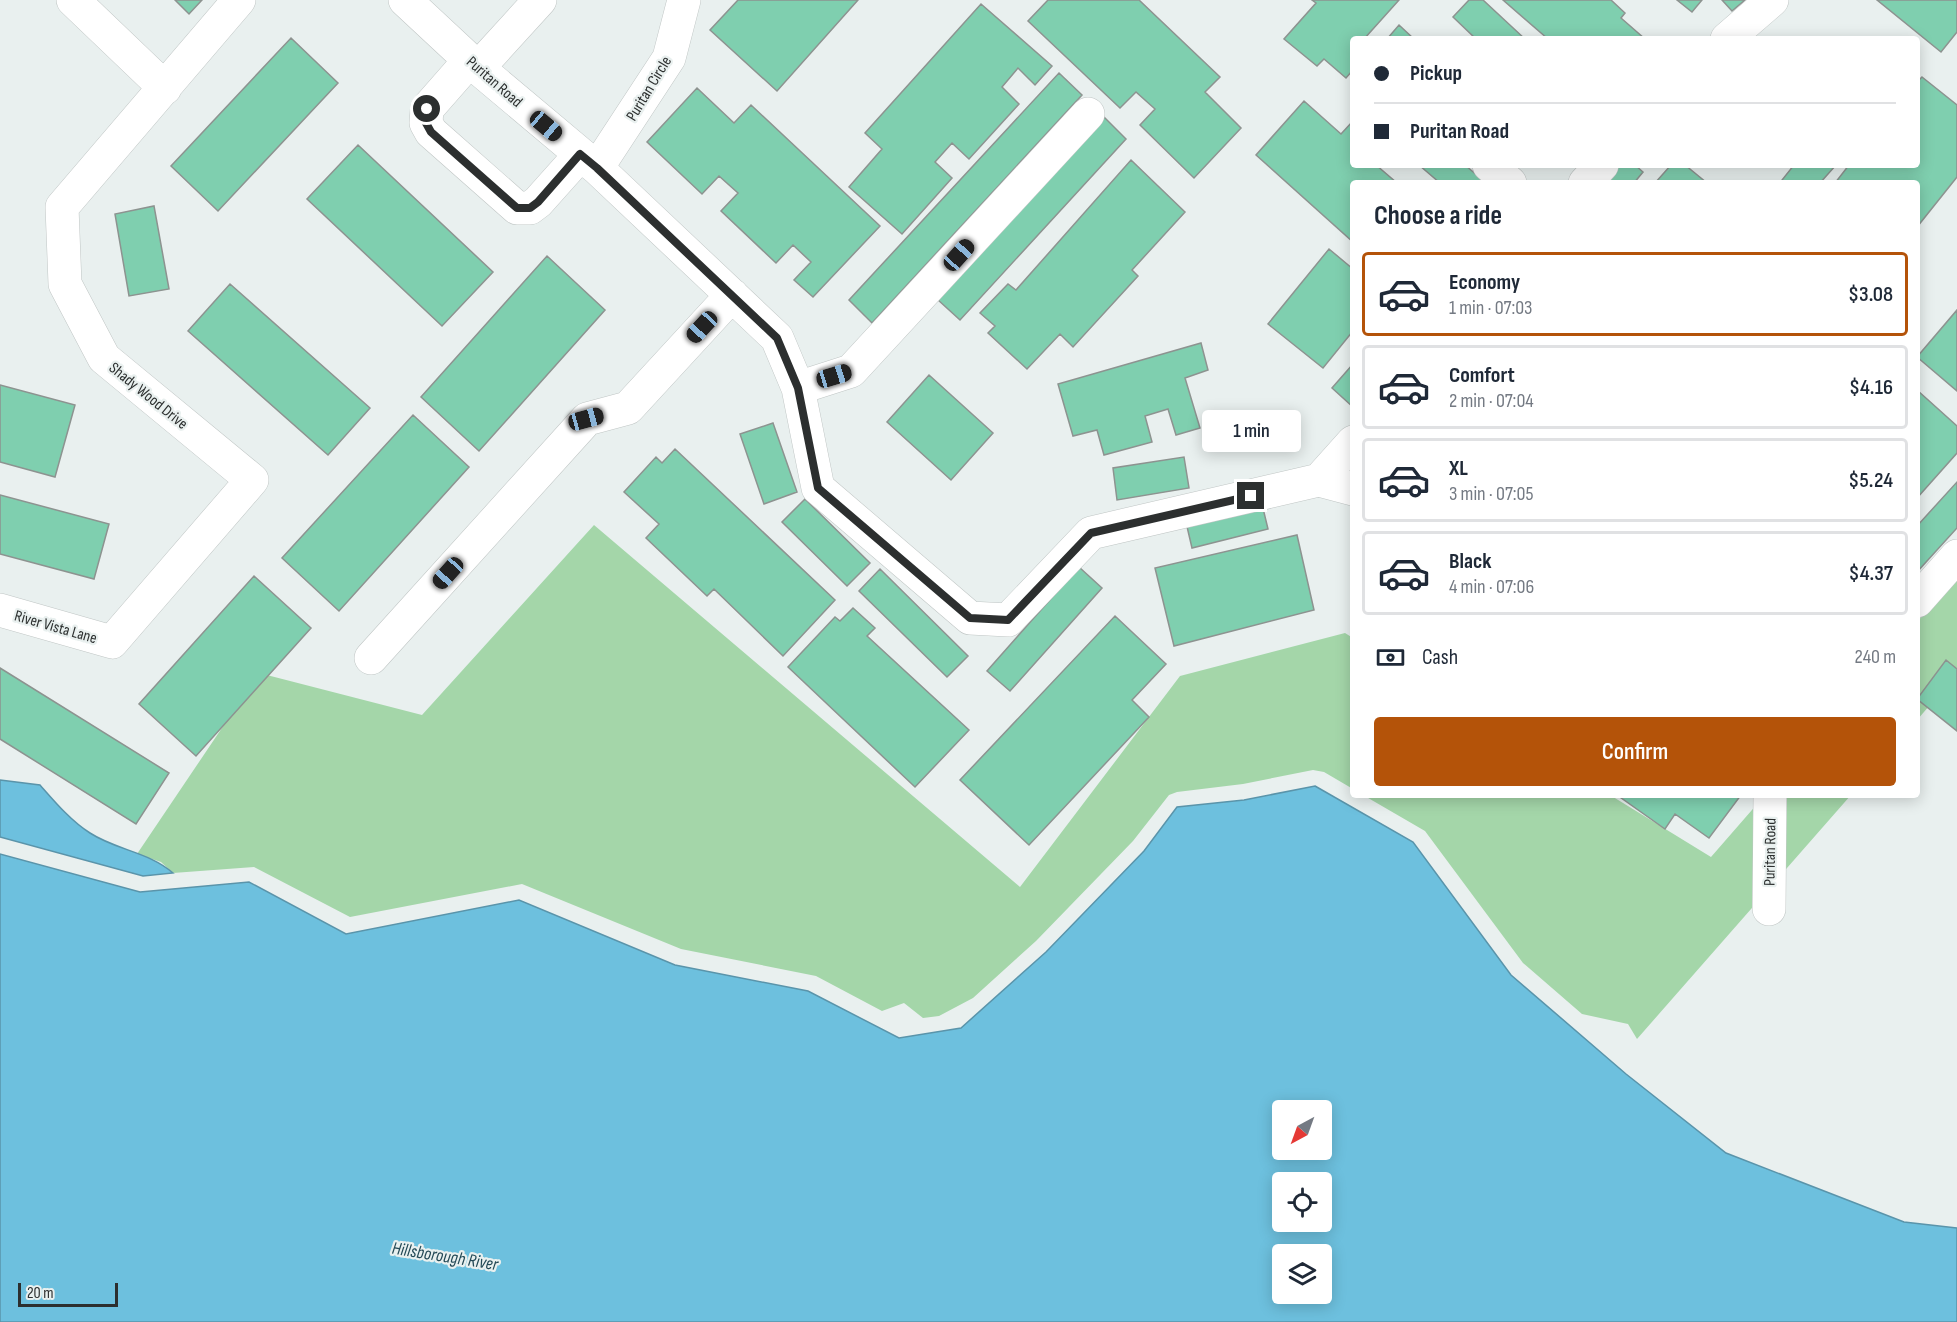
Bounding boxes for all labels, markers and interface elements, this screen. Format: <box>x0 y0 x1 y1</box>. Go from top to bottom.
street label: Puritan Road <box>462 53 526 112</box>
street label: Puritan Circle <box>623 53 676 125</box>
text: Pickup <box>1410 60 1462 87</box>
route start <box>413 95 440 122</box>
car <box>526 108 566 144</box>
text: Puritan Road <box>1410 118 1509 145</box>
text: Choose a ride <box>1374 200 1502 232</box>
car <box>940 236 978 274</box>
icon: car <box>1377 267 1431 321</box>
text: Economy <box>1449 269 1520 296</box>
text: $3.08 <box>1848 281 1893 308</box>
text: 1 min · 07:03 <box>1449 296 1532 320</box>
car <box>683 308 721 346</box>
street label: Shady Wood Drive <box>105 359 191 434</box>
icon: car <box>1377 360 1431 414</box>
car <box>814 362 854 390</box>
text: Comfort <box>1449 362 1515 389</box>
text: $4.16 <box>1849 374 1893 401</box>
text: 2 min · 07:04 <box>1449 389 1534 413</box>
car <box>566 406 606 432</box>
callout: 1 min <box>1202 409 1300 451</box>
text: 1 min <box>1233 419 1270 443</box>
icon: car <box>1377 453 1431 507</box>
text: XL <box>1449 455 1468 482</box>
text: $5.24 <box>1848 467 1893 494</box>
route end <box>1237 482 1264 509</box>
text: 3 min · 07:05 <box>1449 482 1533 506</box>
icon: car <box>1377 546 1431 600</box>
text: Black <box>1449 548 1491 575</box>
car <box>429 554 467 592</box>
text: $4.37 <box>1848 560 1893 587</box>
text: 4 min · 07:06 <box>1449 575 1534 599</box>
street label: River Vista Lane <box>12 607 99 648</box>
icon: cash <box>1374 641 1407 674</box>
text: Cash <box>1422 644 1458 671</box>
text: 240 m <box>1855 645 1896 669</box>
button: Confirm <box>1374 717 1896 786</box>
street label: Puritan Road <box>1760 818 1781 886</box>
north arrow <box>1272 1100 1332 1160</box>
map controls <box>1272 1100 1332 1304</box>
button: locate <box>1272 1172 1332 1232</box>
water label: Hillsborough River <box>390 1238 500 1275</box>
button: layers <box>1272 1244 1332 1304</box>
scale bar <box>18 1280 118 1308</box>
text: 20 m <box>27 1284 54 1303</box>

